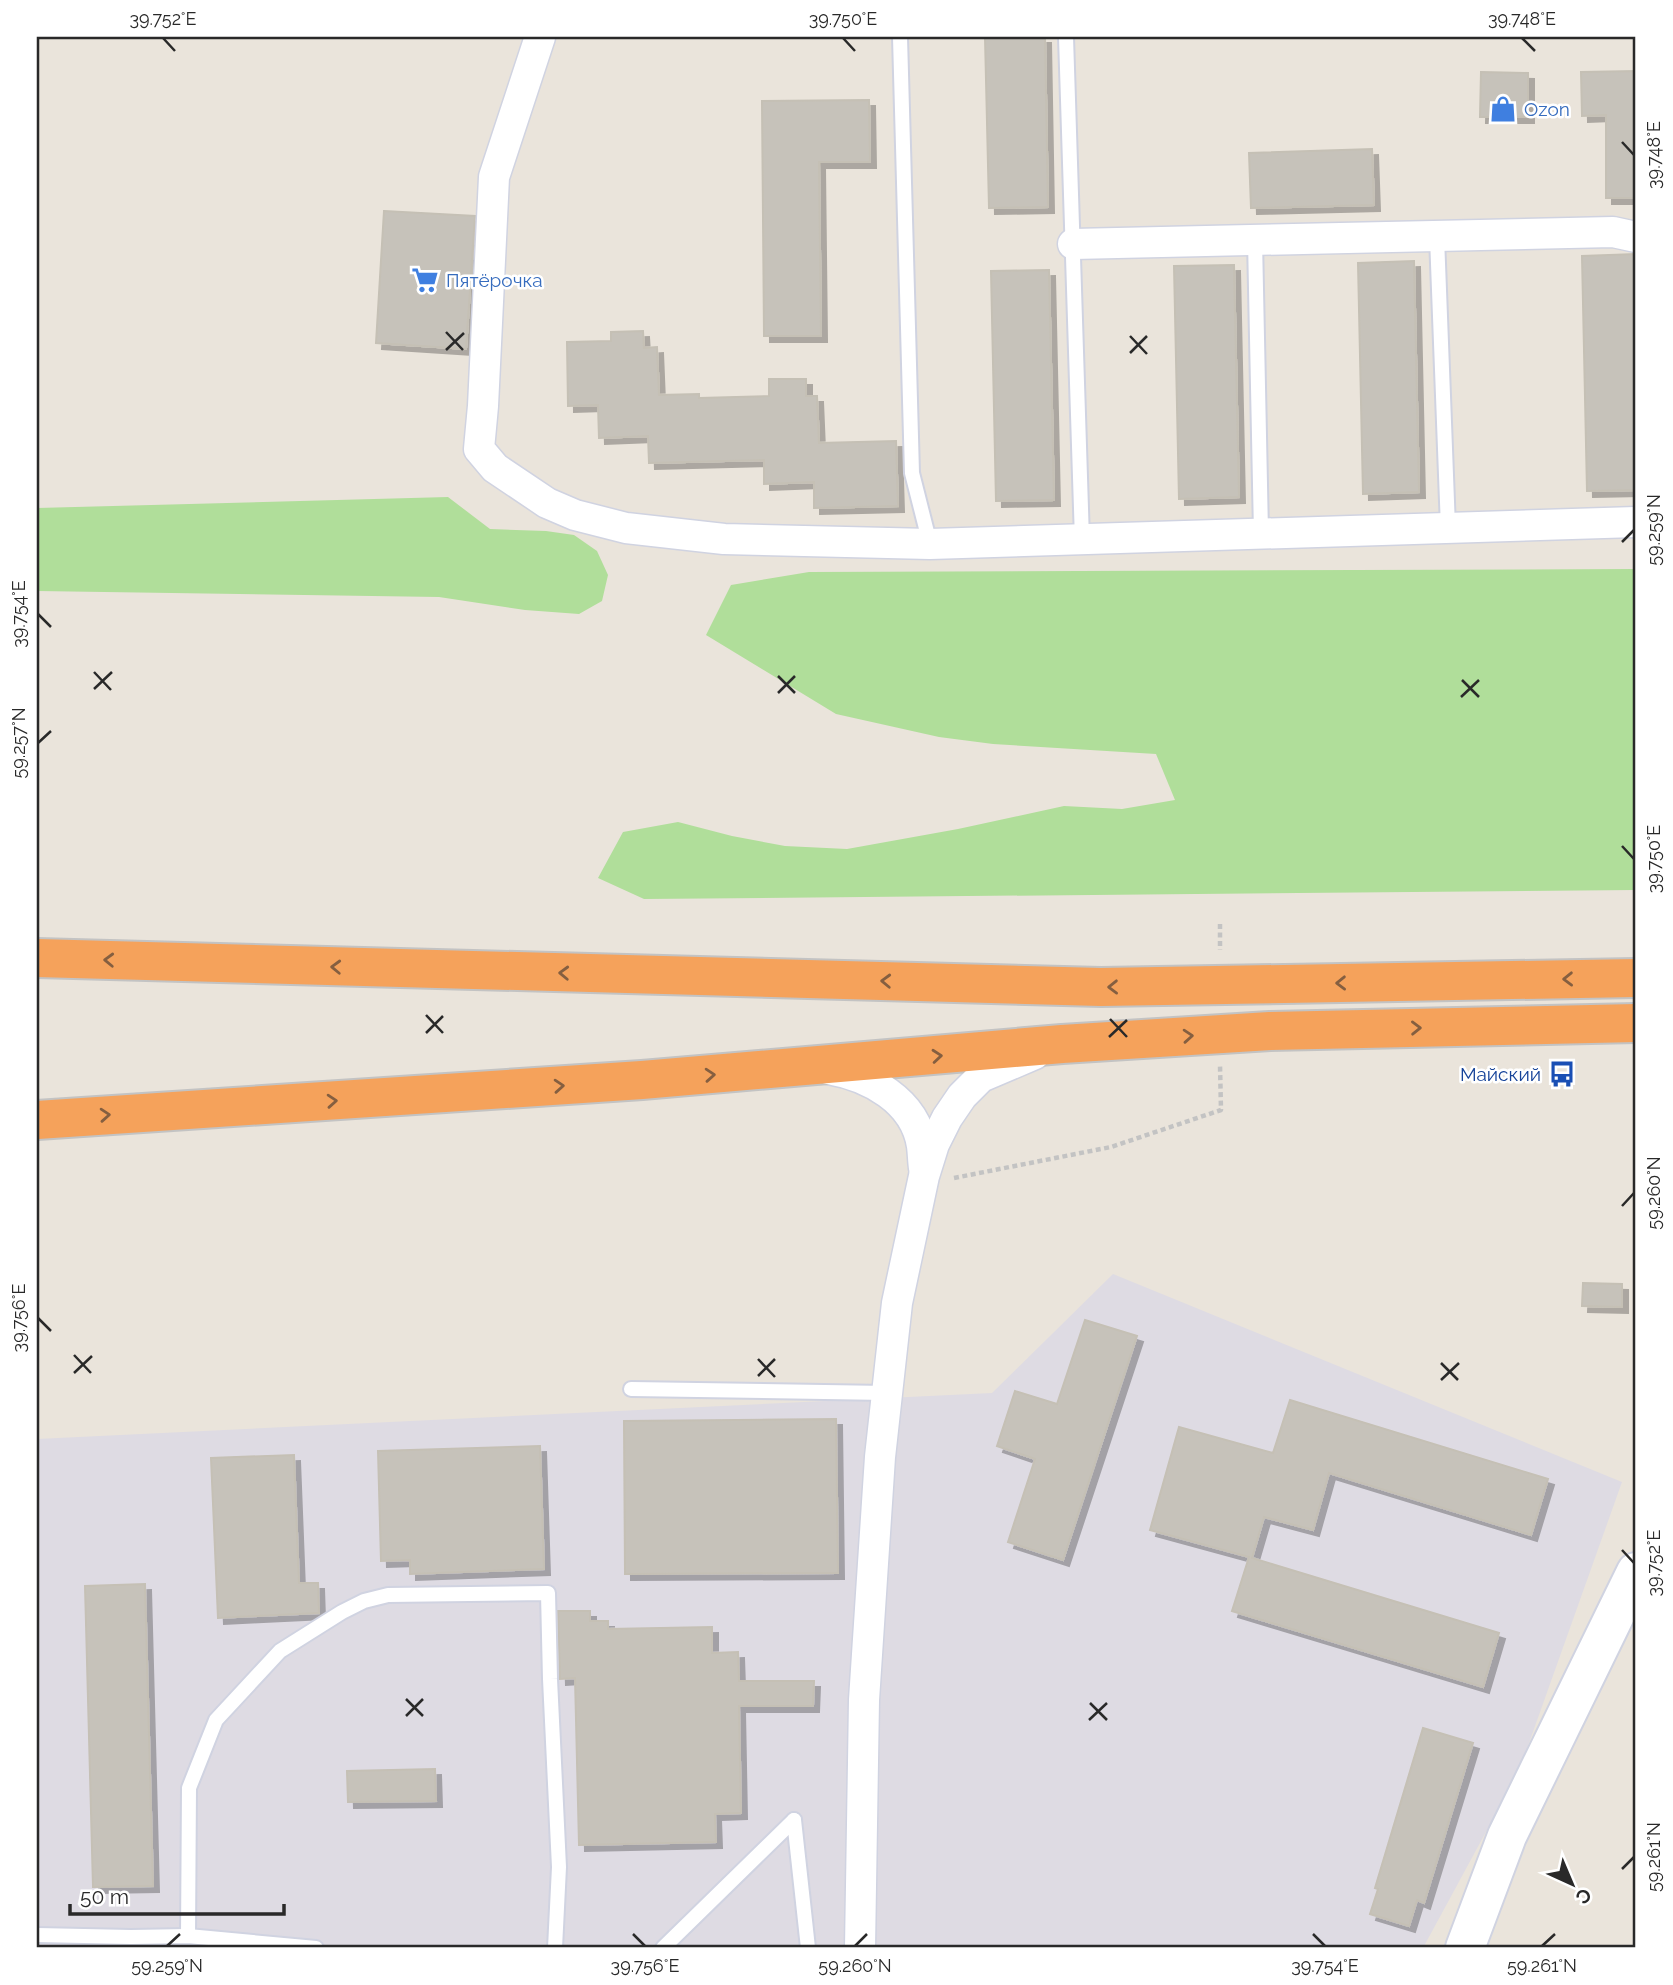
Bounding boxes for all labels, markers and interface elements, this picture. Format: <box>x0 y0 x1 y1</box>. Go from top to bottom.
text: 39.752°E <box>129 8 197 29</box>
text: 39.750°E <box>809 8 877 29</box>
text: 39.748°E <box>1488 8 1556 29</box>
shop icon: Ozon <box>1488 94 1518 124</box>
place label: Ozon <box>1524 98 1570 120</box>
text: 39.748°E <box>1643 121 1664 189</box>
supermarket icon: Пятёрочка <box>410 265 440 295</box>
place label: Пятёрочка <box>446 269 543 291</box>
text: 59.259°N <box>1643 494 1664 566</box>
text: 39.754°E <box>8 580 29 648</box>
text: 59.257°N <box>8 707 29 779</box>
text: 39.750°E <box>1643 825 1664 893</box>
one-way arrow <box>103 953 114 968</box>
one-way arrow <box>331 959 342 974</box>
one-way arrow <box>558 965 569 980</box>
one-way arrow <box>1562 972 1573 987</box>
one-way arrow <box>880 974 891 989</box>
one-way arrow <box>1335 975 1345 991</box>
one-way arrow <box>1107 979 1118 995</box>
one-way arrow <box>1411 1020 1421 1036</box>
one-way arrow <box>1183 1029 1194 1044</box>
one-way arrow <box>931 1048 943 1063</box>
bus stop icon: Майский <box>1547 1059 1577 1089</box>
place label: Майский <box>1460 1063 1541 1085</box>
one-way arrow <box>705 1068 716 1083</box>
one-way arrow <box>554 1078 565 1093</box>
one-way arrow <box>327 1093 338 1108</box>
one-way arrow <box>100 1108 111 1123</box>
text: 59.260°N <box>1643 1156 1664 1230</box>
text: 39.756°E <box>8 1284 29 1352</box>
text: 39.752°E <box>1643 1529 1664 1597</box>
text: 59.261°N <box>1643 1822 1664 1892</box>
north arrow <box>1536 1848 1606 1918</box>
scale bar <box>70 1873 284 1917</box>
text: 50 m <box>80 1884 129 1909</box>
text: С <box>1571 1884 1596 1909</box>
text: 59.259°N <box>131 1955 203 1976</box>
text: 39.756°E <box>611 1955 679 1976</box>
text: 59.260°N <box>818 1955 892 1976</box>
text: 39.754°E <box>1291 1955 1359 1976</box>
text: 59.261°N <box>1507 1955 1577 1976</box>

